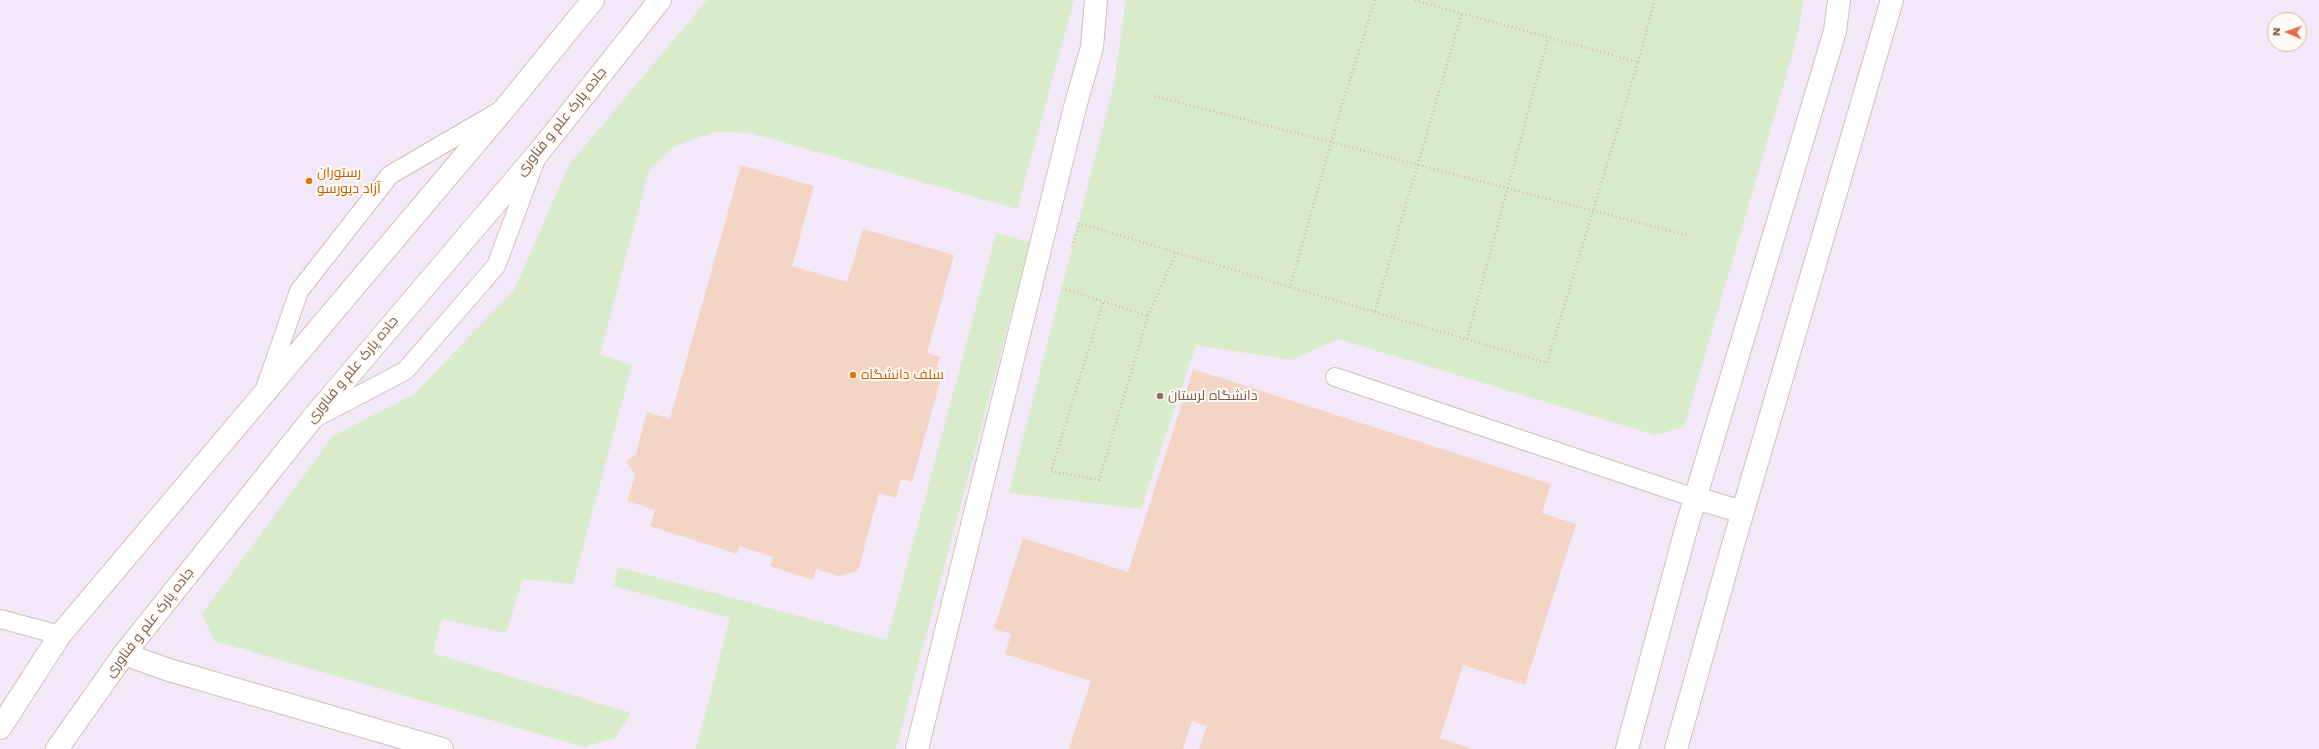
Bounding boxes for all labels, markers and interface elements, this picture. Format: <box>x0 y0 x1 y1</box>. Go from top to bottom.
north arrow <box>2267 12 2307 52</box>
text: N <box>2268 27 2284 36</box>
street label: جاده پارک علم و فناوری <box>513 65 611 179</box>
place label: رستوران آزاد دیورسو <box>317 165 381 198</box>
marker: رستوران آزاد دیورسو <box>304 176 314 186</box>
street label: جاده پارک علم و فناوری <box>303 313 403 427</box>
place label: سلف دانشگاه <box>861 367 944 383</box>
marker: سلف دانشگاه <box>848 370 858 380</box>
place label: دانشگاه لرستان <box>1168 388 1257 404</box>
marker: دانشگاه لرستان <box>1155 391 1165 401</box>
street label: جاده پارک علم و فناوری <box>102 565 198 681</box>

